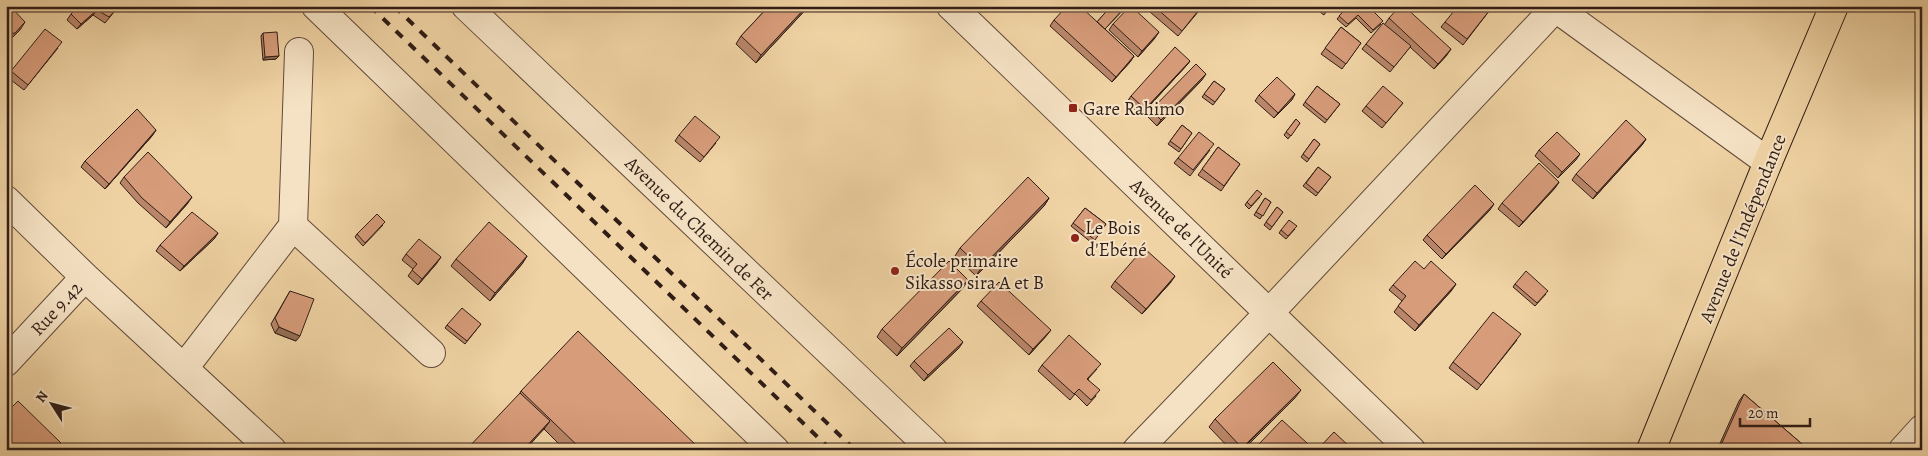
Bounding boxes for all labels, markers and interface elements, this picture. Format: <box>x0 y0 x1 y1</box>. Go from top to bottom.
place label: Gare Rahimo <box>1083 96 1185 122</box>
marker: Gare Rahimo <box>1067 102 1079 114</box>
street label: Avenue de l'Indépendance <box>1693 130 1793 327</box>
street label: Avenue du Chemin de Fer <box>618 150 779 307</box>
street label: Avenue de l'Unité <box>1123 172 1239 285</box>
place label: Le Bois d'Ebéné <box>1085 215 1147 263</box>
marker: Le Bois d'Ebéné <box>1069 232 1081 244</box>
place label: École primaire Sikasso sira A et B <box>905 248 1044 296</box>
marker: École primaire Sikasso sira A et B <box>889 265 901 277</box>
street label: Rue 9.42 <box>25 276 89 342</box>
north arrow <box>28 378 78 428</box>
text: N <box>31 387 53 406</box>
scale bar <box>1740 396 1810 428</box>
text: 20 m <box>1748 403 1779 423</box>

